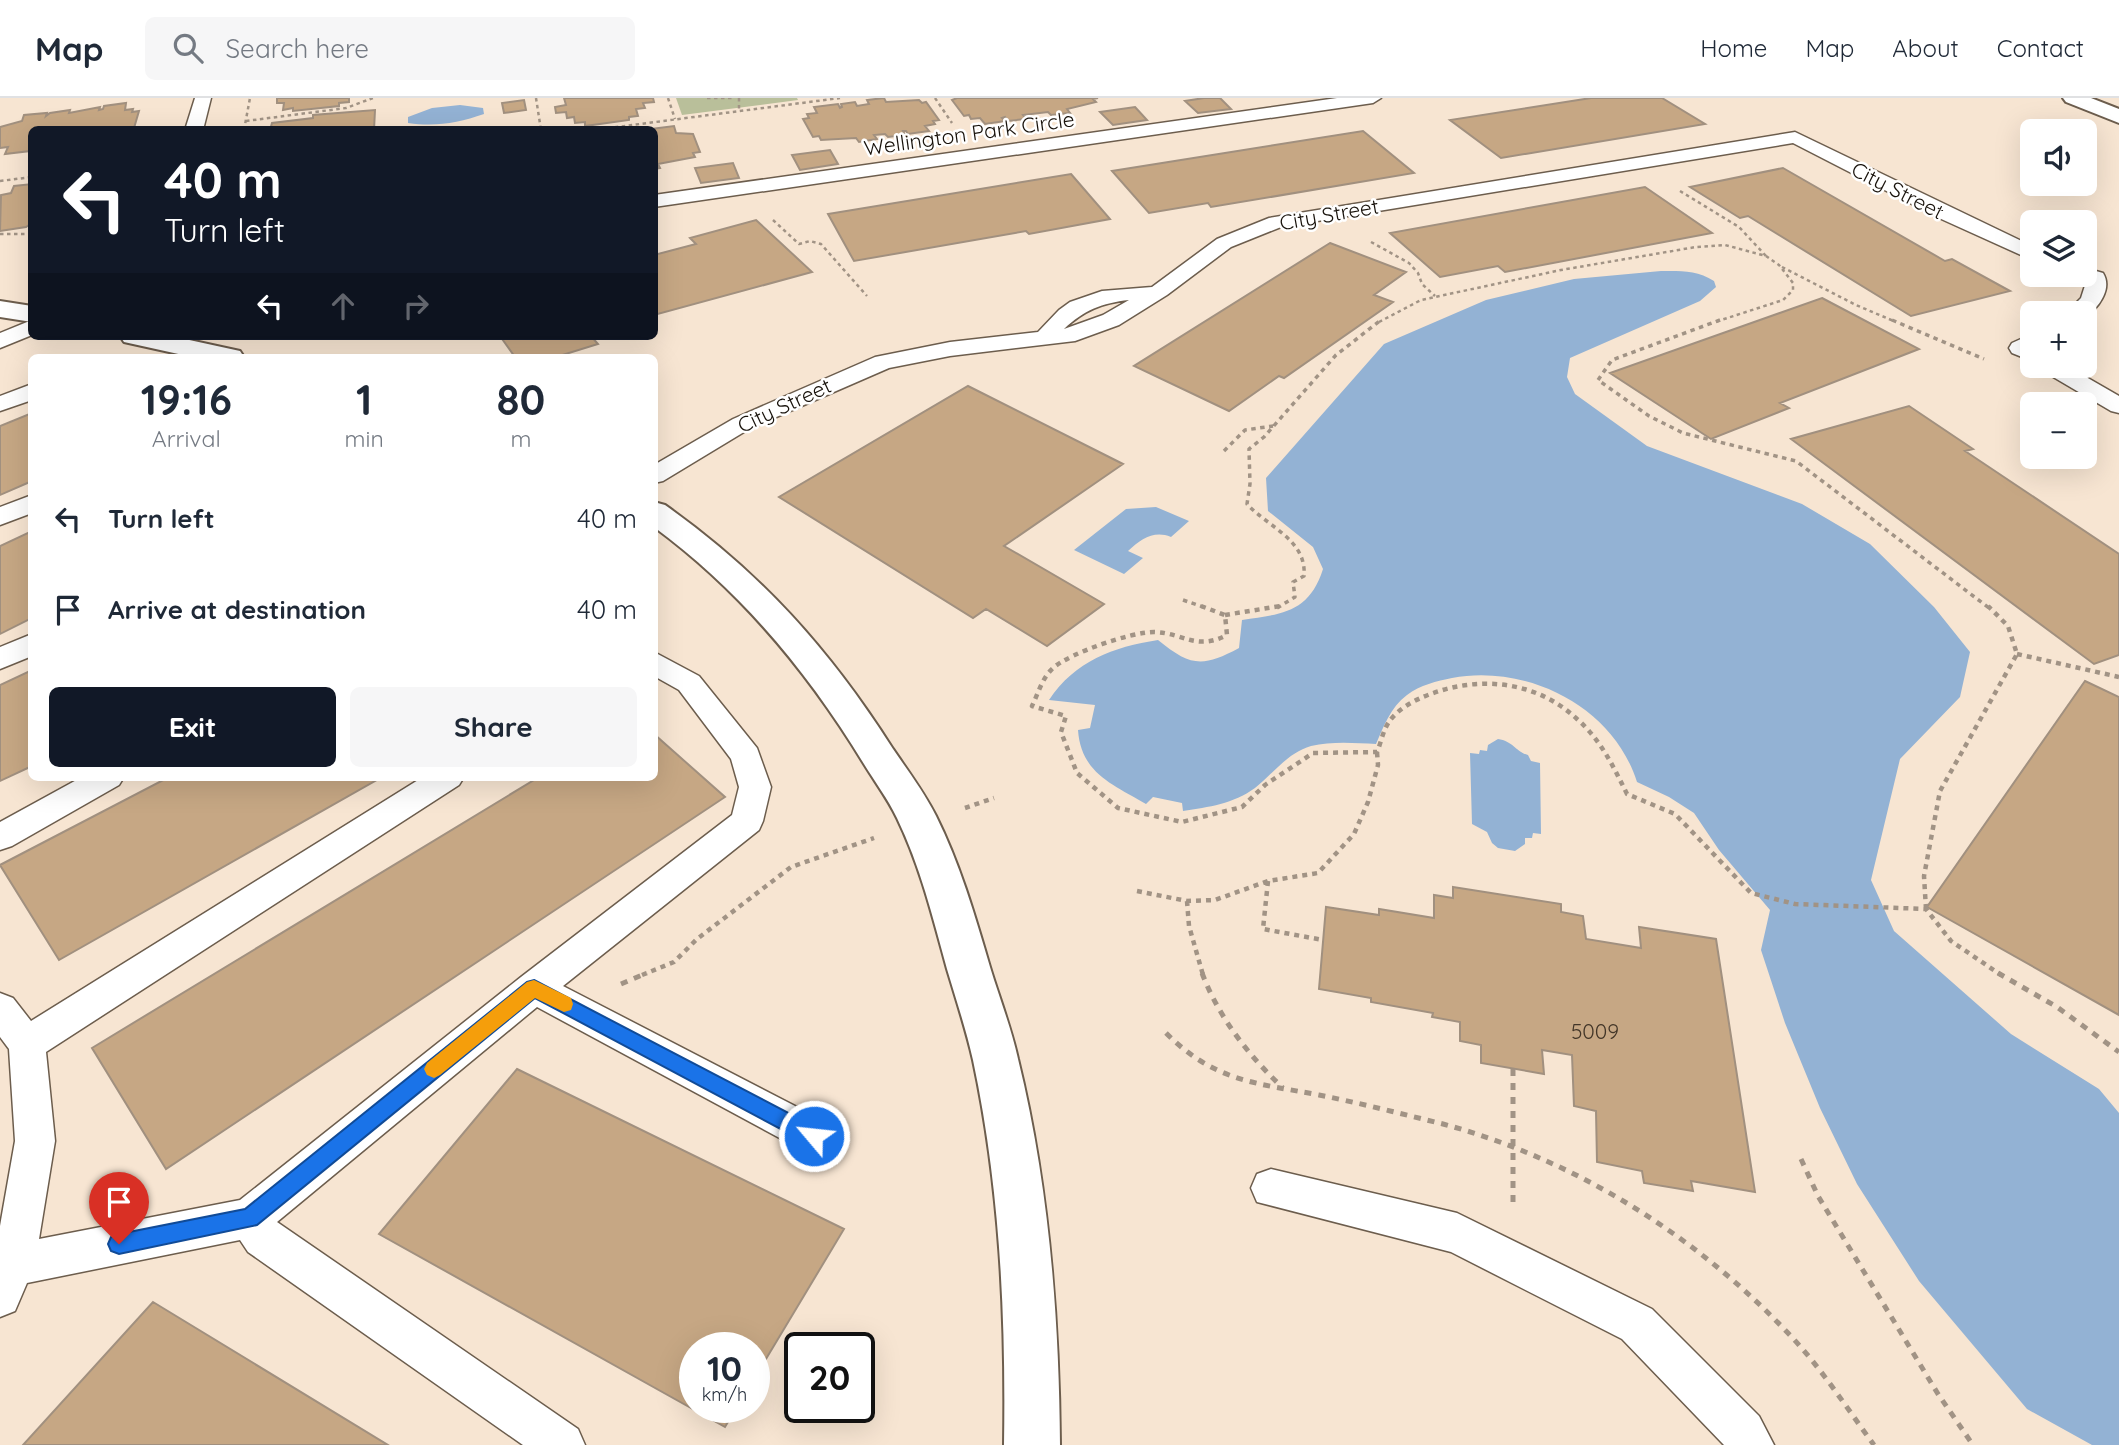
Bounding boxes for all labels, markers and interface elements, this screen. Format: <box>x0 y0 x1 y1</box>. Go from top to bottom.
search box <box>145 17 635 80</box>
text: Map <box>35 28 103 69</box>
icon: search <box>169 29 207 67</box>
text: Search here <box>225 32 369 65</box>
text: Home <box>1700 33 1767 63</box>
text: Map <box>1805 33 1854 63</box>
text: About <box>1892 33 1959 63</box>
text: Contact <box>1997 33 2084 63</box>
street label: Wellington Park Circle <box>862 105 1076 161</box>
map controls <box>2020 119 2097 469</box>
button: sound <box>2020 119 2097 196</box>
text: 40 m <box>164 149 282 210</box>
icon: left <box>49 154 140 245</box>
street label: City Street <box>1847 156 1949 224</box>
street label: City Street <box>1277 192 1381 236</box>
text: Turn left <box>164 210 285 250</box>
button: layers <box>2020 210 2097 287</box>
icon: left <box>251 287 289 325</box>
icon: ahead <box>324 287 362 325</box>
icon: right <box>397 287 435 325</box>
button: + <box>2020 301 2097 378</box>
street label: City Street <box>733 372 835 438</box>
text: 19:16 <box>141 373 232 426</box>
text: 1 <box>356 373 372 426</box>
text: 80 <box>497 373 545 426</box>
button: − <box>2020 392 2097 469</box>
text: Arrival <box>152 424 221 453</box>
text: min <box>345 424 384 453</box>
text: m <box>510 424 531 453</box>
icon: left <box>49 500 87 538</box>
text: Turn left <box>108 502 215 535</box>
text: 40 m <box>577 502 637 535</box>
icon: arrive <box>49 591 87 629</box>
text: Arrive at destination <box>108 593 366 626</box>
text: 40 m <box>577 593 637 626</box>
button: Exit <box>49 687 336 767</box>
button: Share <box>350 687 637 767</box>
house number: 5009 <box>1571 1018 1619 1044</box>
position arrow <box>777 1099 851 1173</box>
pin <box>89 1172 149 1244</box>
icon: arrive <box>100 1183 138 1221</box>
speed limit sign: 20 <box>784 1332 875 1423</box>
text: 10 <box>707 1346 742 1390</box>
text: km/h <box>702 1383 747 1406</box>

